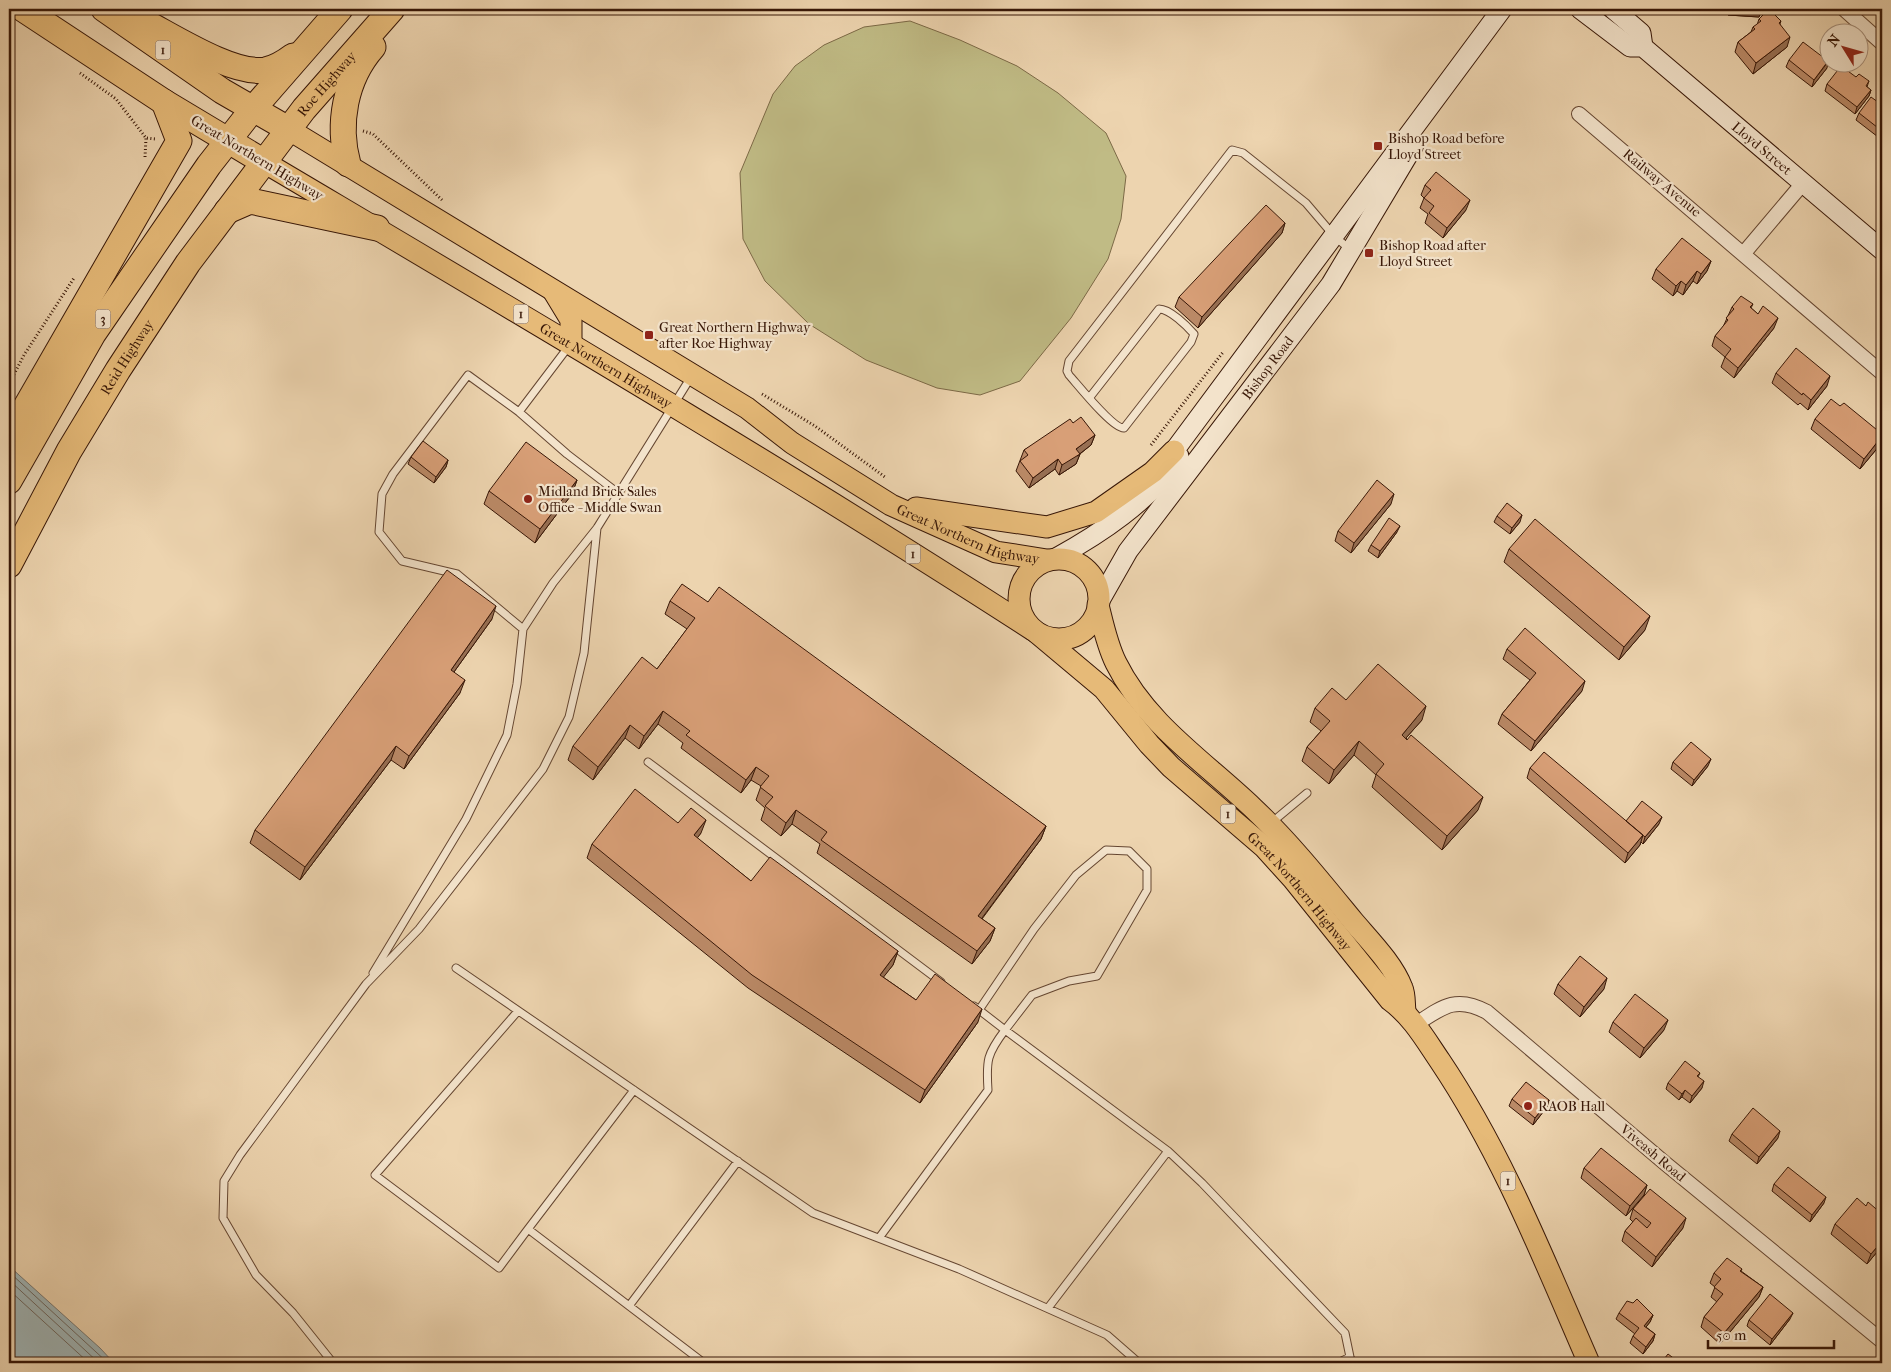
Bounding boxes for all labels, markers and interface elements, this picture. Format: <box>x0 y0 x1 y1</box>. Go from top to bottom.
north arrow <box>1818 22 1868 72</box>
text: N <box>1824 31 1844 50</box>
road number: 1 <box>156 40 170 60</box>
street label: Roe Highway <box>293 47 360 120</box>
street label: Great Northern Highway <box>188 112 327 205</box>
street label: Lloyd Street <box>1729 118 1796 178</box>
place label: Bishop Road before Lloyd Street <box>1388 130 1505 163</box>
marker: Bishop Road before Lloyd Street <box>1372 140 1384 152</box>
street label: Railway Avenue <box>1619 145 1705 221</box>
place label: Bishop Road after Lloyd Street <box>1379 237 1486 270</box>
marker: Bishop Road after Lloyd Street <box>1363 247 1375 259</box>
road number: 1 <box>514 304 528 324</box>
road number: 3 <box>96 310 110 328</box>
street label: Reid Highway <box>97 316 157 398</box>
street label: Great Northern Highway <box>537 319 676 412</box>
place label: Great Northern Highway after Roe Highway <box>659 319 811 352</box>
marker: Great Northern Highway after Roe Highway <box>643 329 655 341</box>
street label: Bishop Road <box>1238 332 1297 403</box>
place label: Midland Brick Sales Office - Middle Swan <box>538 483 662 516</box>
marker: Midland Brick Sales Office - Middle Swan <box>522 493 534 505</box>
street label: Great Northern Highway <box>894 500 1041 567</box>
road number: 1 <box>906 544 920 564</box>
road number: 1 <box>1220 804 1236 824</box>
street label: Great Northern Highway <box>1244 828 1356 954</box>
place label: RAOB Hall <box>1538 1098 1605 1115</box>
marker: RAOB Hall <box>1522 1100 1534 1112</box>
street label: Viveash Road <box>1616 1120 1689 1186</box>
road number: 1 <box>1500 1172 1516 1190</box>
scale bar <box>1708 1317 1835 1349</box>
text: 50 m <box>1716 1326 1747 1344</box>

